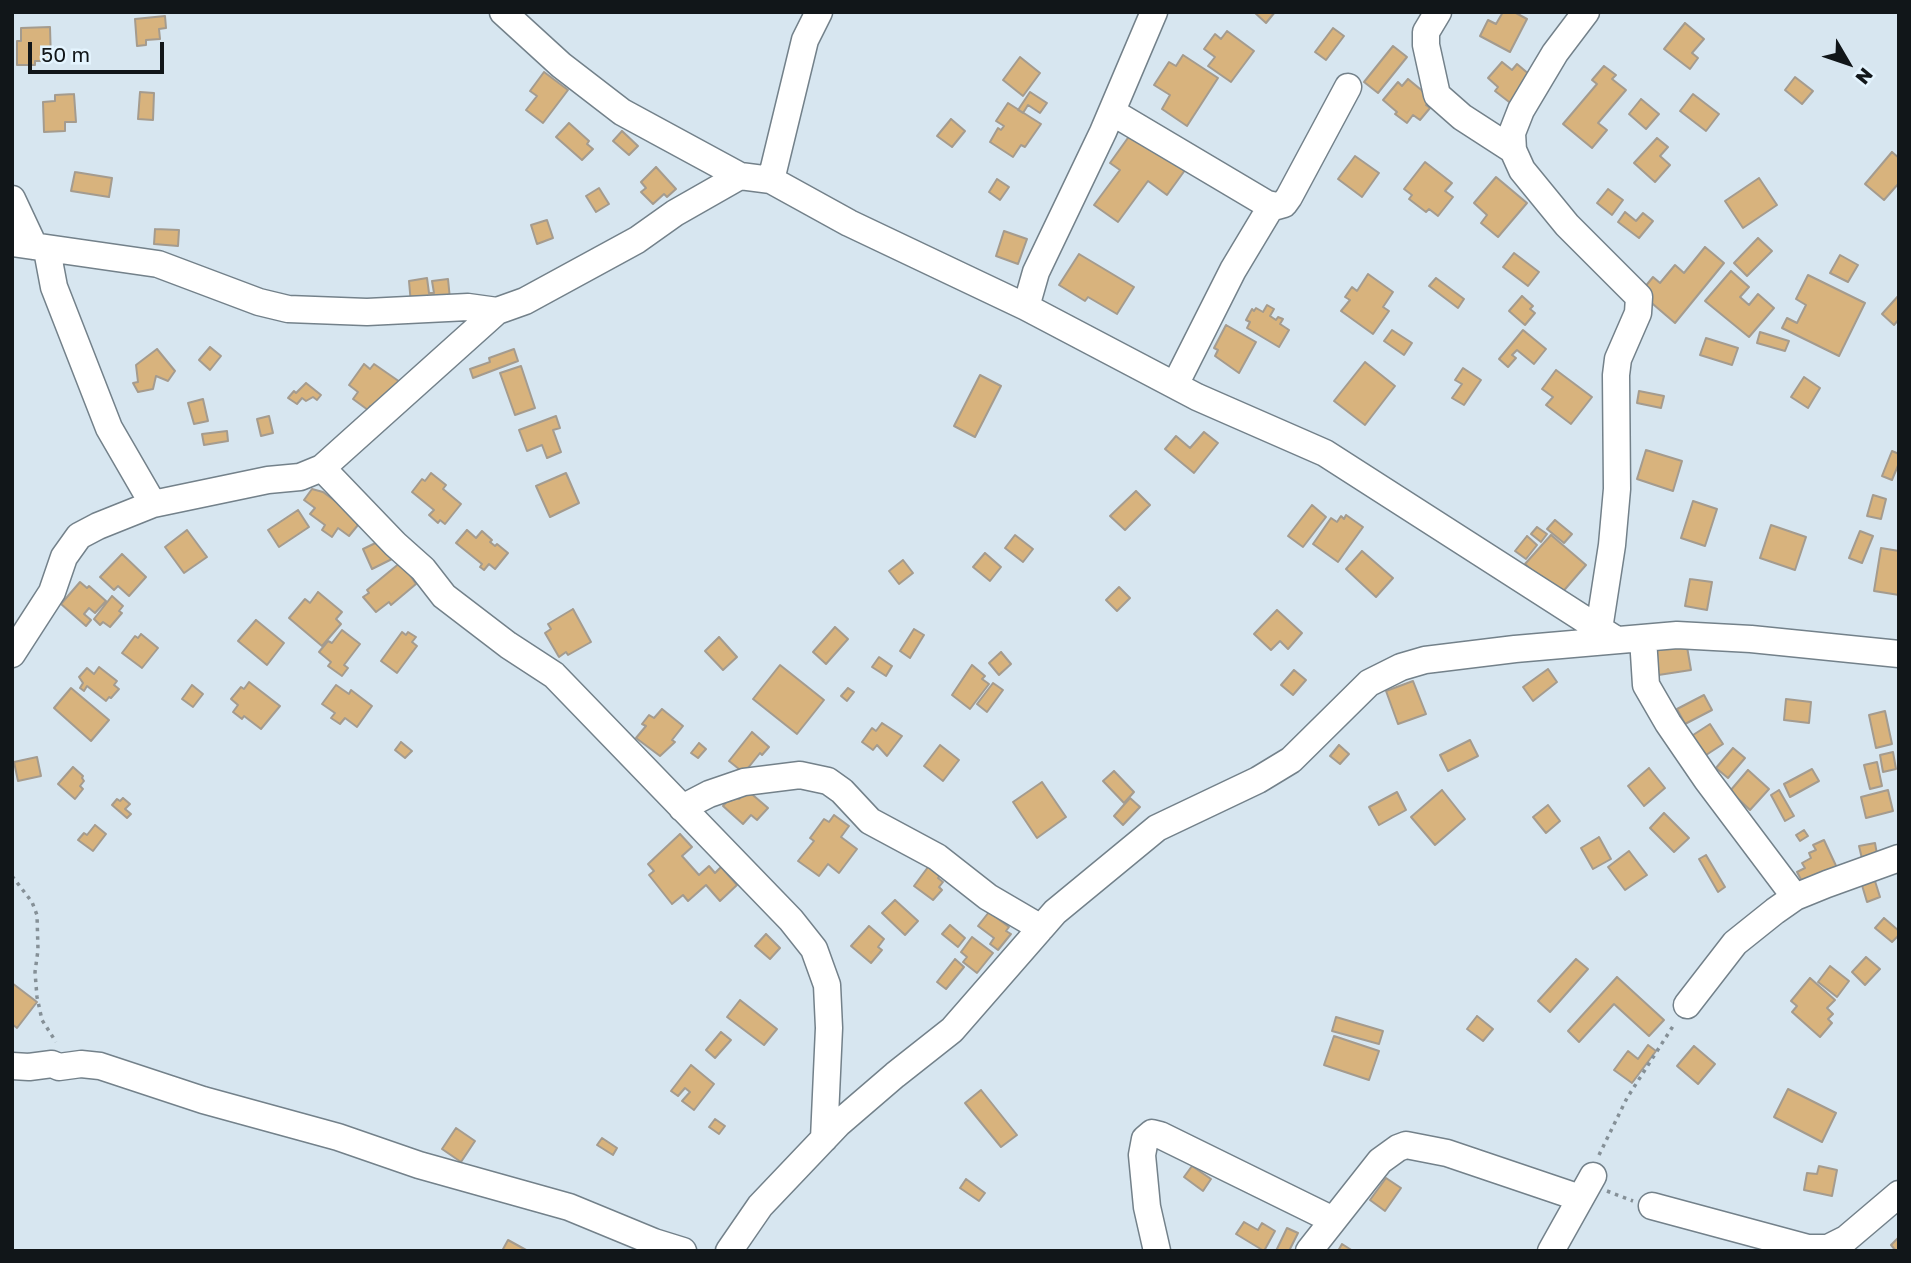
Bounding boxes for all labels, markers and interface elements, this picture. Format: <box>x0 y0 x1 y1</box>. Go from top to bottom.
scale bar <box>32 28 168 72</box>
north arrow <box>1813 28 1883 98</box>
text: 50 m <box>41 41 90 67</box>
text: N <box>1851 64 1878 89</box>

